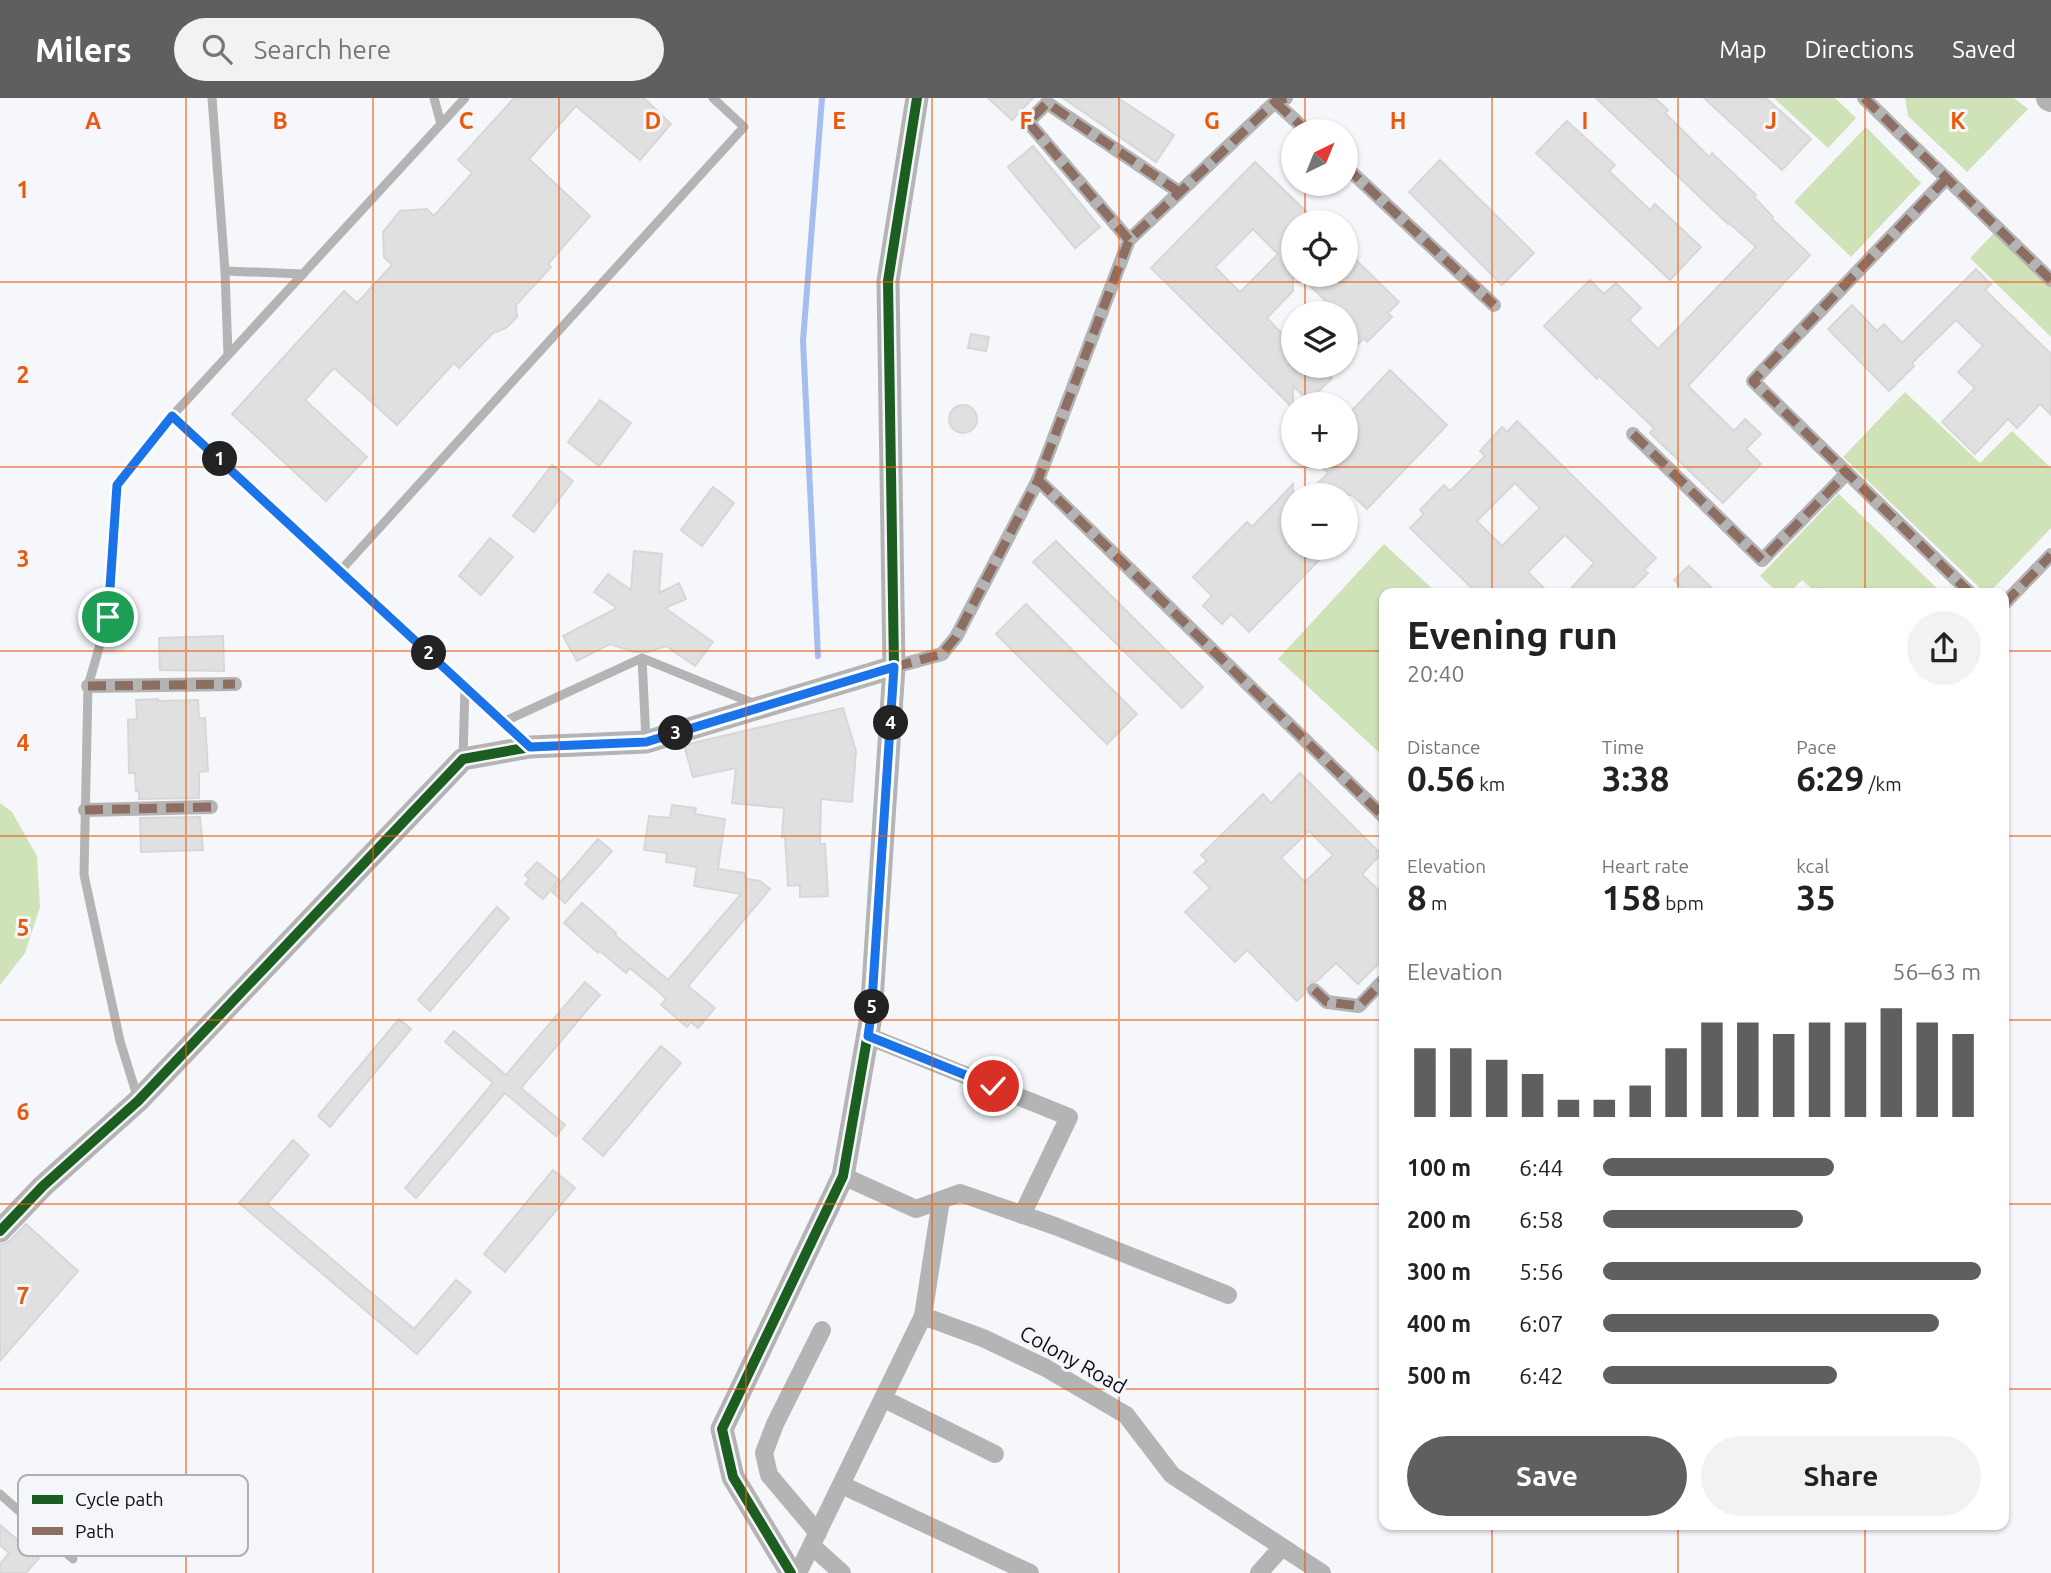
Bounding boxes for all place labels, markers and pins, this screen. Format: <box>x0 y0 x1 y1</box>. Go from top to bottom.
pin: 1 <box>202 442 238 476</box>
pin <box>78 587 138 647</box>
pin: 2 <box>412 636 446 670</box>
pin: 4 <box>874 706 908 740</box>
pin: 3 <box>658 716 694 750</box>
pin: 5 <box>854 990 890 1024</box>
pin <box>963 1056 1023 1116</box>

